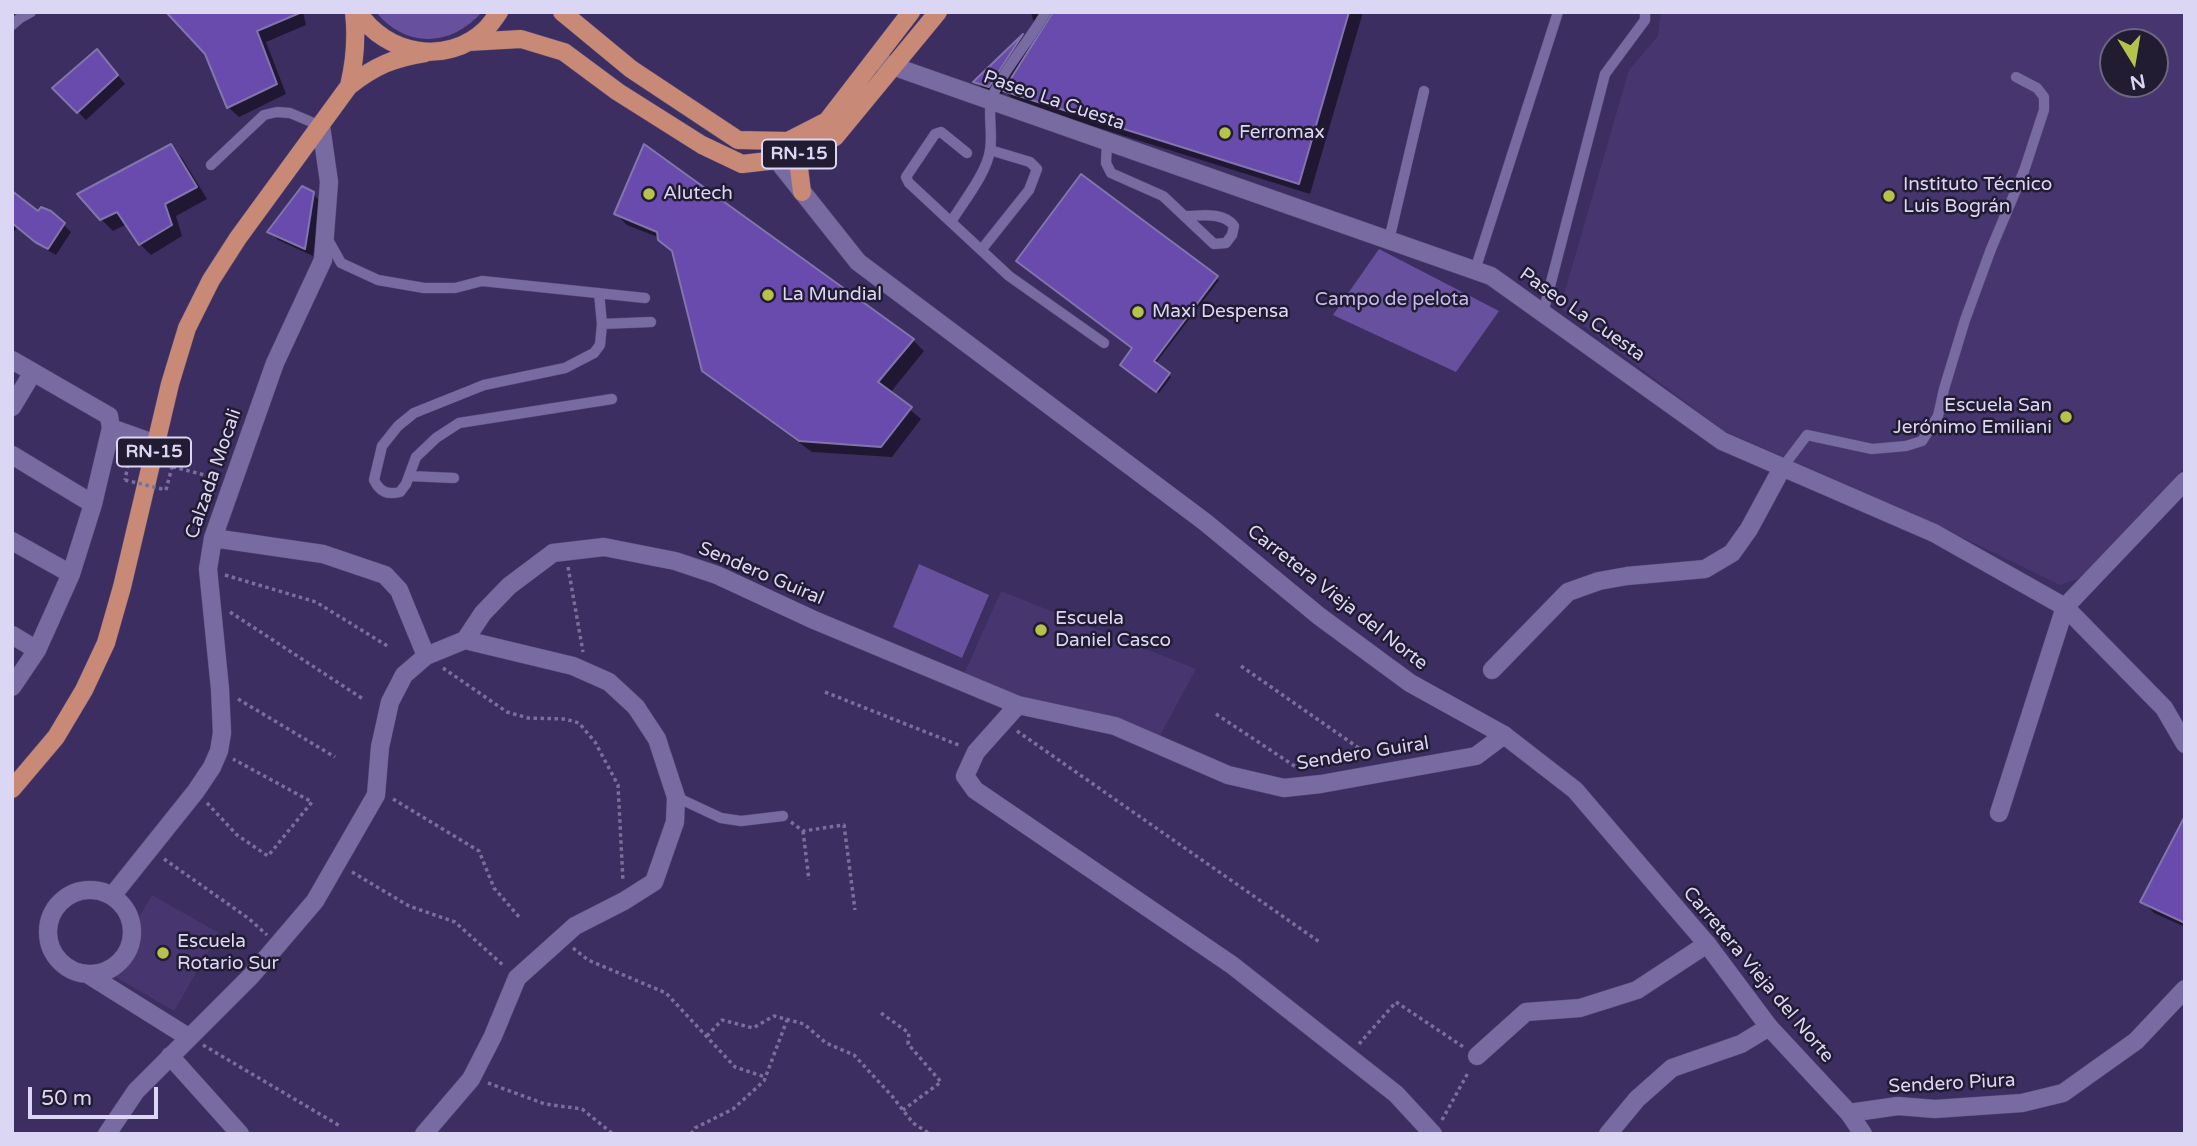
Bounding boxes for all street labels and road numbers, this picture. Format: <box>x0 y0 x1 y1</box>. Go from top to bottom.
street label: Paseo La Cuesta <box>980 66 1128 136</box>
road number: RN-15 <box>762 140 836 168</box>
street label: Paseo La Cuesta <box>1515 263 1649 367</box>
street label: Calzada Mocali <box>181 406 247 542</box>
road number: RN-15 <box>117 438 191 466</box>
street label: Carretera Vieja del Norte <box>1242 520 1432 676</box>
street label: Sendero Guiral <box>695 537 827 611</box>
street label: Sendero Guiral <box>1295 732 1431 776</box>
street label: Carretera Vieja del Norte <box>1678 882 1838 1068</box>
street label: Sendero Piura <box>1888 1069 2016 1099</box>

